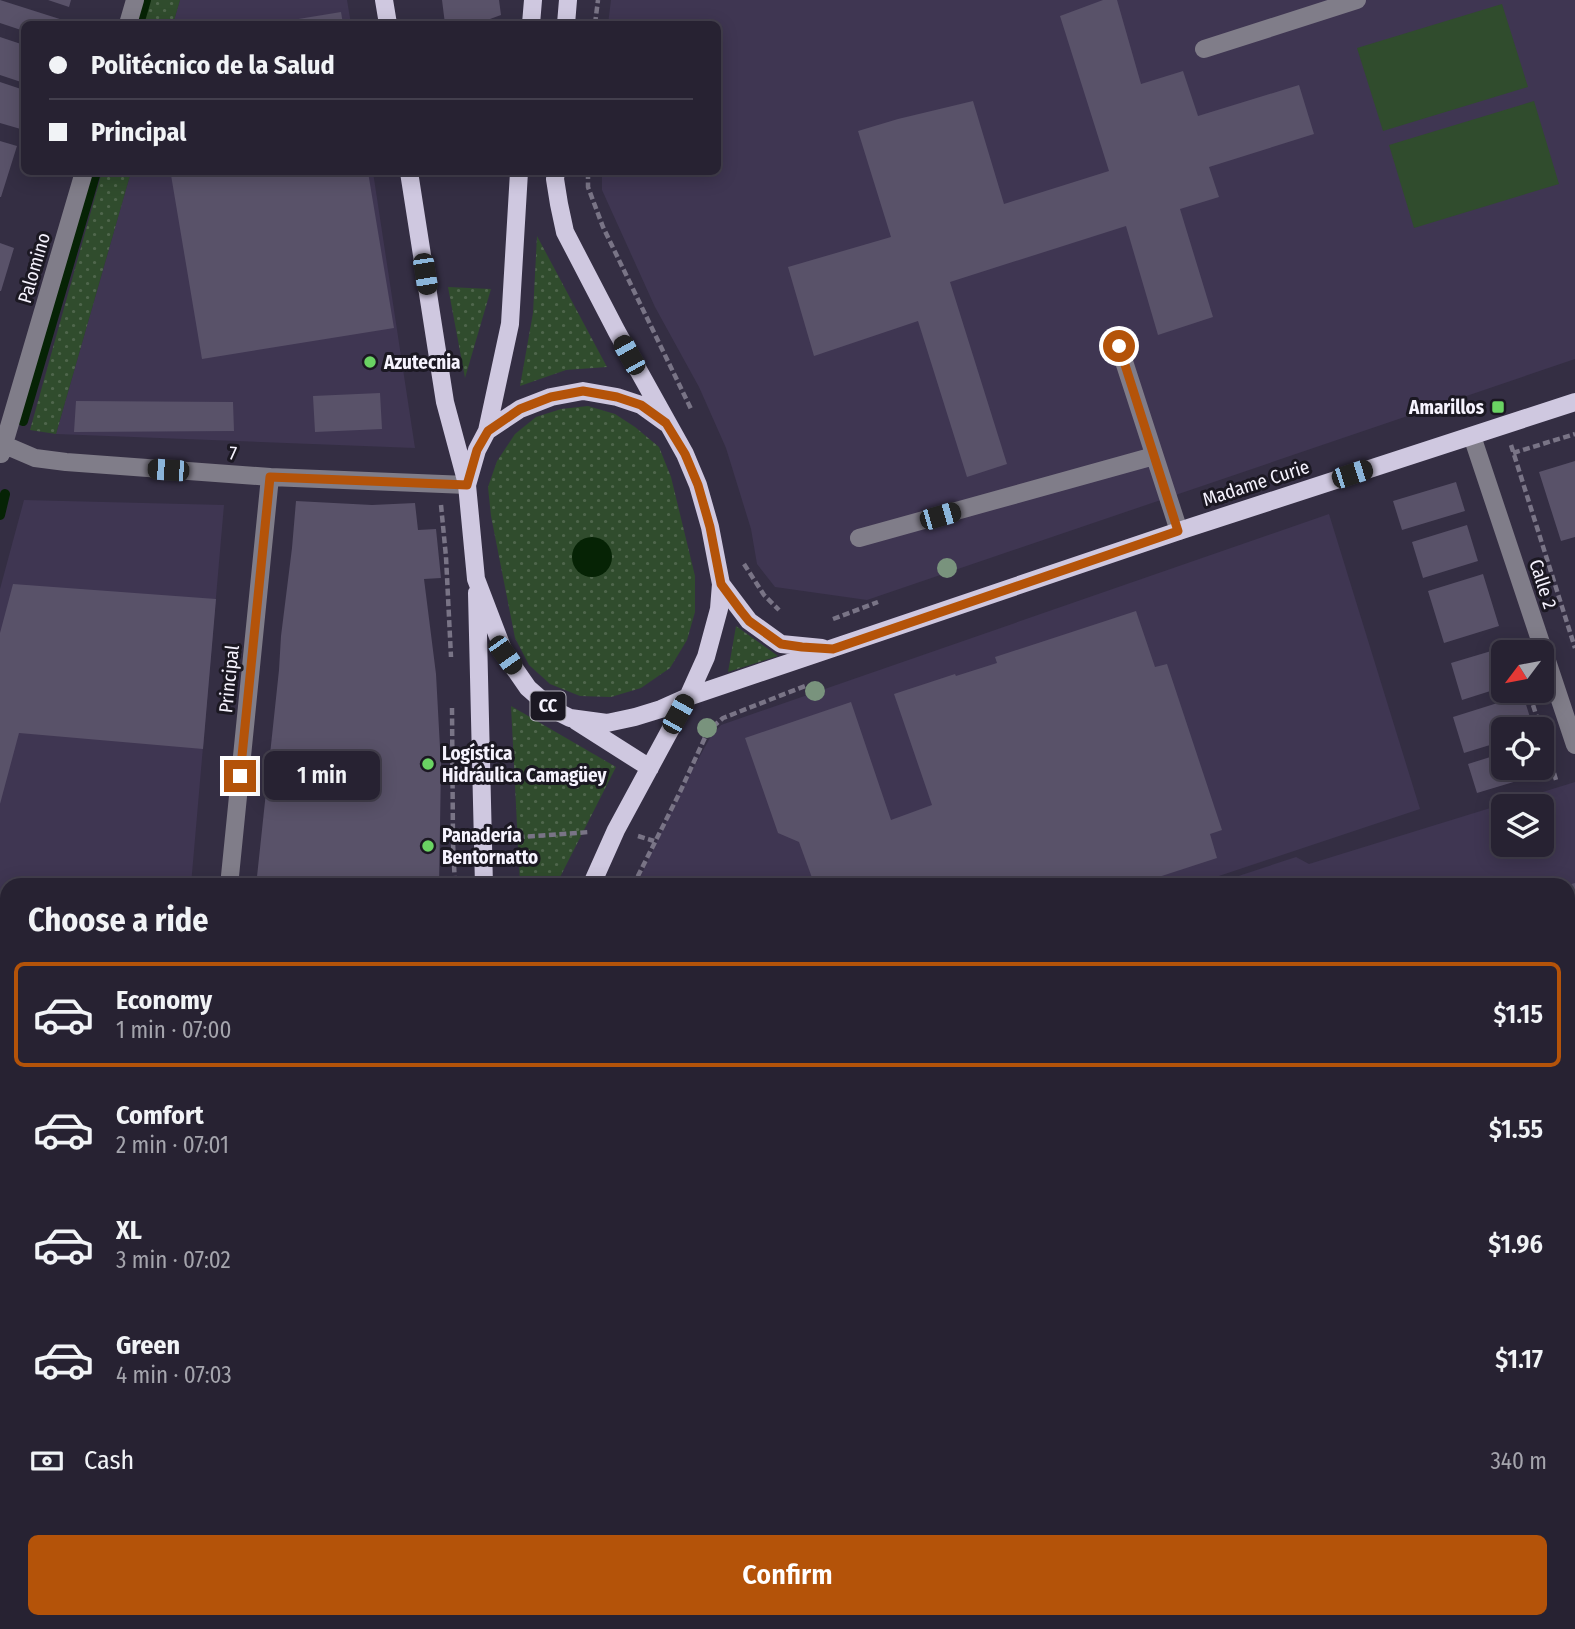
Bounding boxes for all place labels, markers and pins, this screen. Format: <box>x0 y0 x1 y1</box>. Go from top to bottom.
place label: Azutecnia <box>383 351 461 374</box>
marker: Azutecnia <box>362 354 378 370</box>
place label: Amarillos <box>1408 396 1485 419</box>
marker: Amarillos <box>1490 399 1506 415</box>
place label: Logística Hidráulica Camagüey <box>442 742 608 787</box>
marker: Logística Hidráulica Camagüey <box>420 756 436 772</box>
place label: Panadería Bentornatto <box>442 824 538 869</box>
marker: Panadería Bentornatto <box>420 838 436 854</box>

